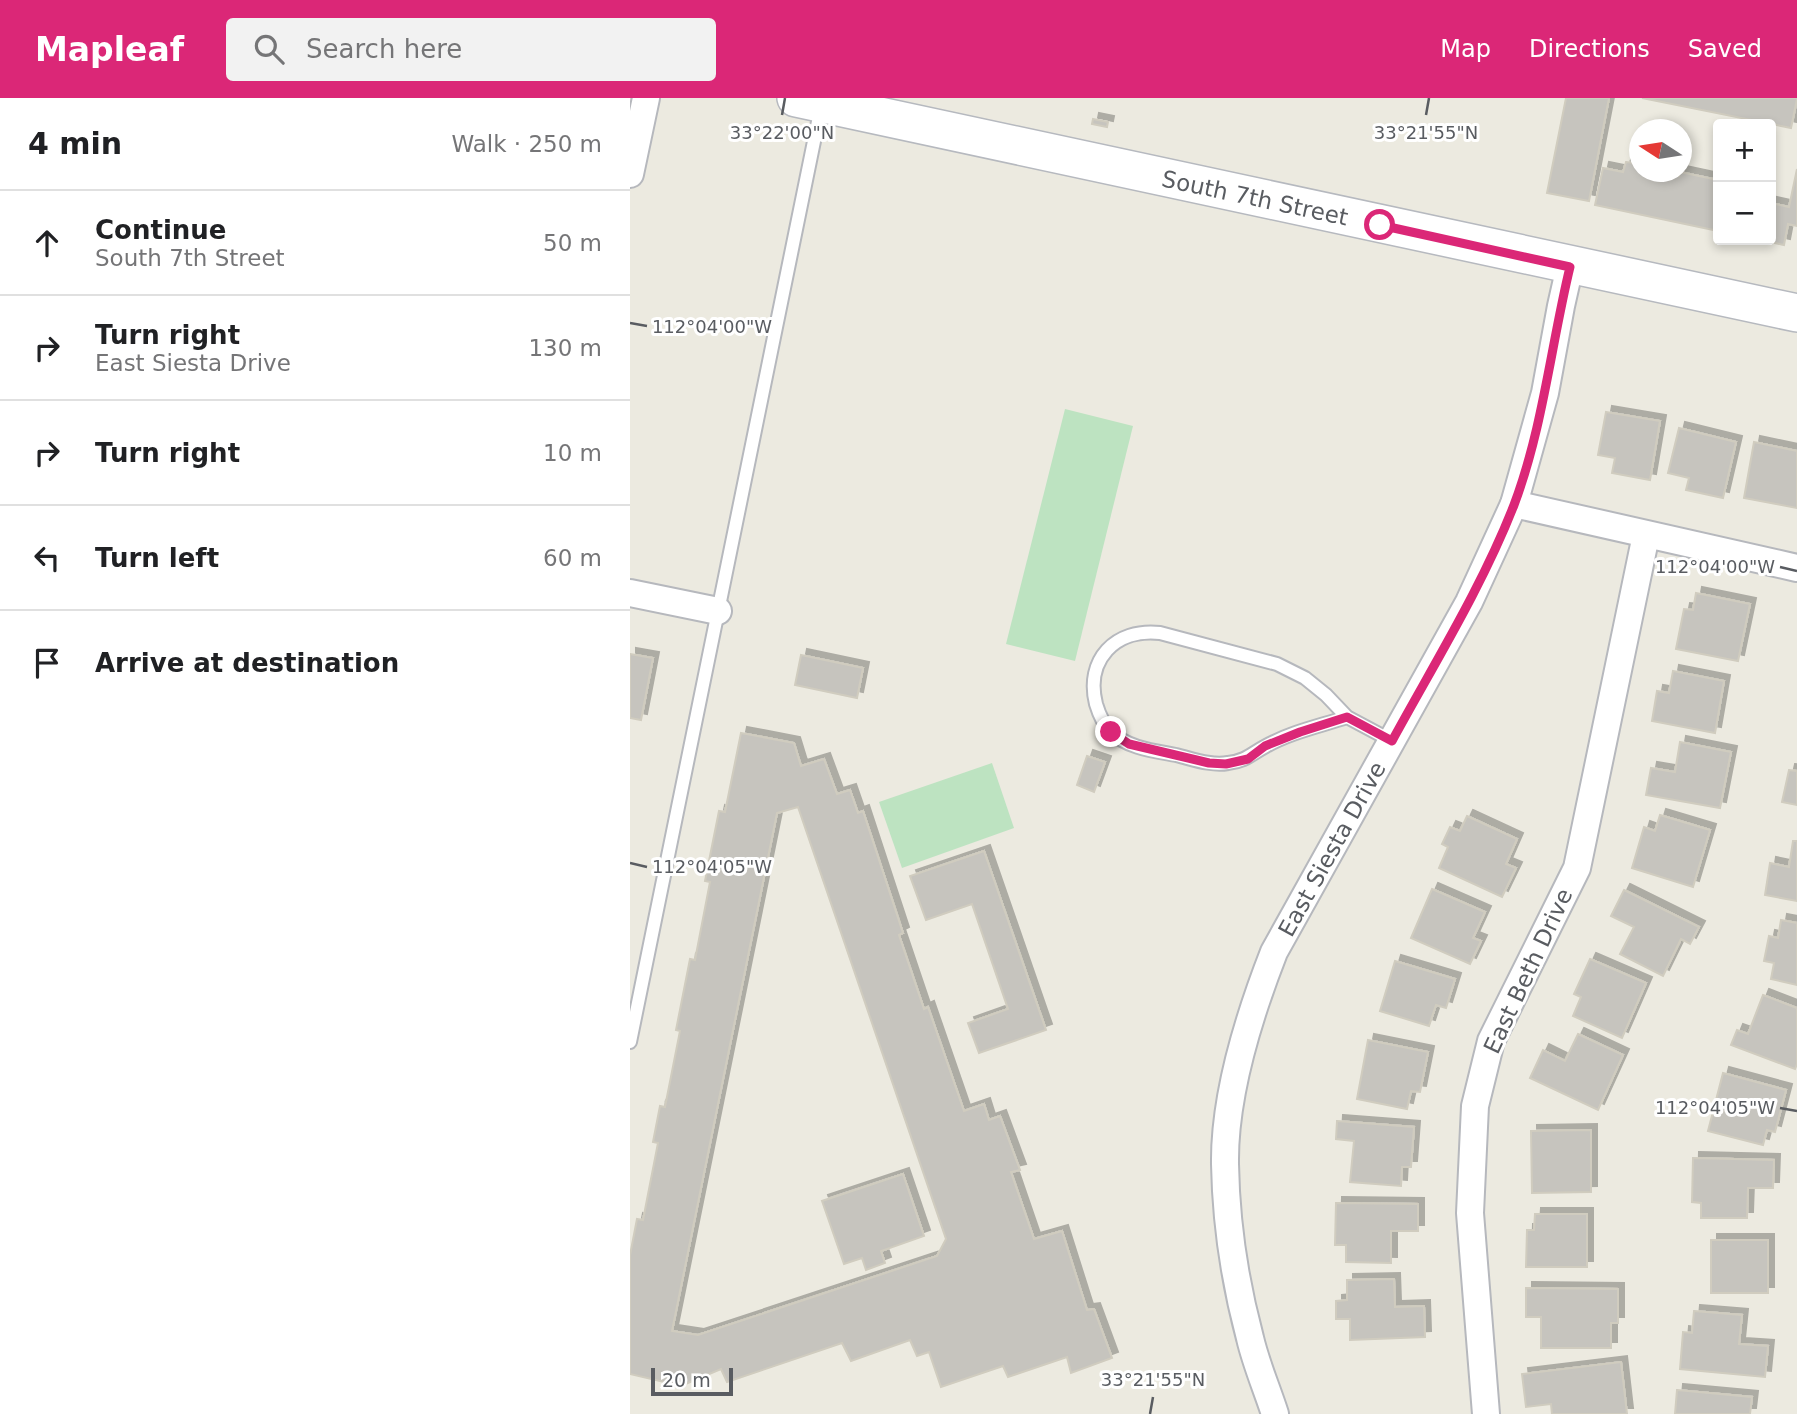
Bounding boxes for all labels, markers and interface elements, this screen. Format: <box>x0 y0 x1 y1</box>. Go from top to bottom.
search box <box>226 18 716 81</box>
text: Mapleaf <box>35 30 184 69</box>
icon: search <box>250 30 288 68</box>
text: Search here <box>306 34 462 64</box>
text: Map <box>1440 35 1491 63</box>
text: Directions <box>1529 35 1650 63</box>
text: Saved <box>1688 35 1762 63</box>
north arrow <box>1629 119 1692 182</box>
map controls <box>1713 119 1776 245</box>
button: + <box>1713 119 1776 182</box>
text: 33°22'00"N <box>730 122 834 143</box>
text: 33°21'55"N <box>1374 122 1478 143</box>
text: 4 min <box>28 126 122 161</box>
text: Walk · 250 m <box>451 131 602 157</box>
street label: South 7th Street <box>1160 166 1350 230</box>
button: − <box>1713 182 1776 245</box>
route start <box>1364 209 1395 240</box>
text: Continue <box>95 215 226 245</box>
icon: ahead <box>28 224 66 262</box>
text: 50 m <box>543 230 602 256</box>
text: South 7th Street <box>95 245 285 271</box>
text: 112°04'00"W <box>652 316 772 337</box>
text: Turn right <box>95 320 240 350</box>
icon: right <box>28 329 66 367</box>
text: 130 m <box>528 335 602 361</box>
text: East Siesta Drive <box>95 350 291 376</box>
icon: right <box>28 434 66 472</box>
text: Turn right <box>95 438 240 468</box>
text: 10 m <box>543 440 602 466</box>
icon: left <box>28 539 66 577</box>
text: Turn left <box>95 543 219 573</box>
text: 60 m <box>543 545 602 571</box>
text: 112°04'00"W <box>1655 556 1775 577</box>
icon: arrive <box>28 644 66 682</box>
text: Arrive at destination <box>95 648 399 678</box>
route end <box>1095 716 1126 747</box>
street label: East Siesta Drive <box>1273 757 1391 941</box>
text: 112°04'05"W <box>652 856 772 877</box>
street label: East Beth Drive <box>1478 884 1578 1058</box>
text: 112°04'05"W <box>1655 1097 1775 1118</box>
scale bar <box>651 1365 733 1397</box>
text: 20 m <box>662 1369 711 1391</box>
text: 33°21'55"N <box>1101 1369 1205 1390</box>

